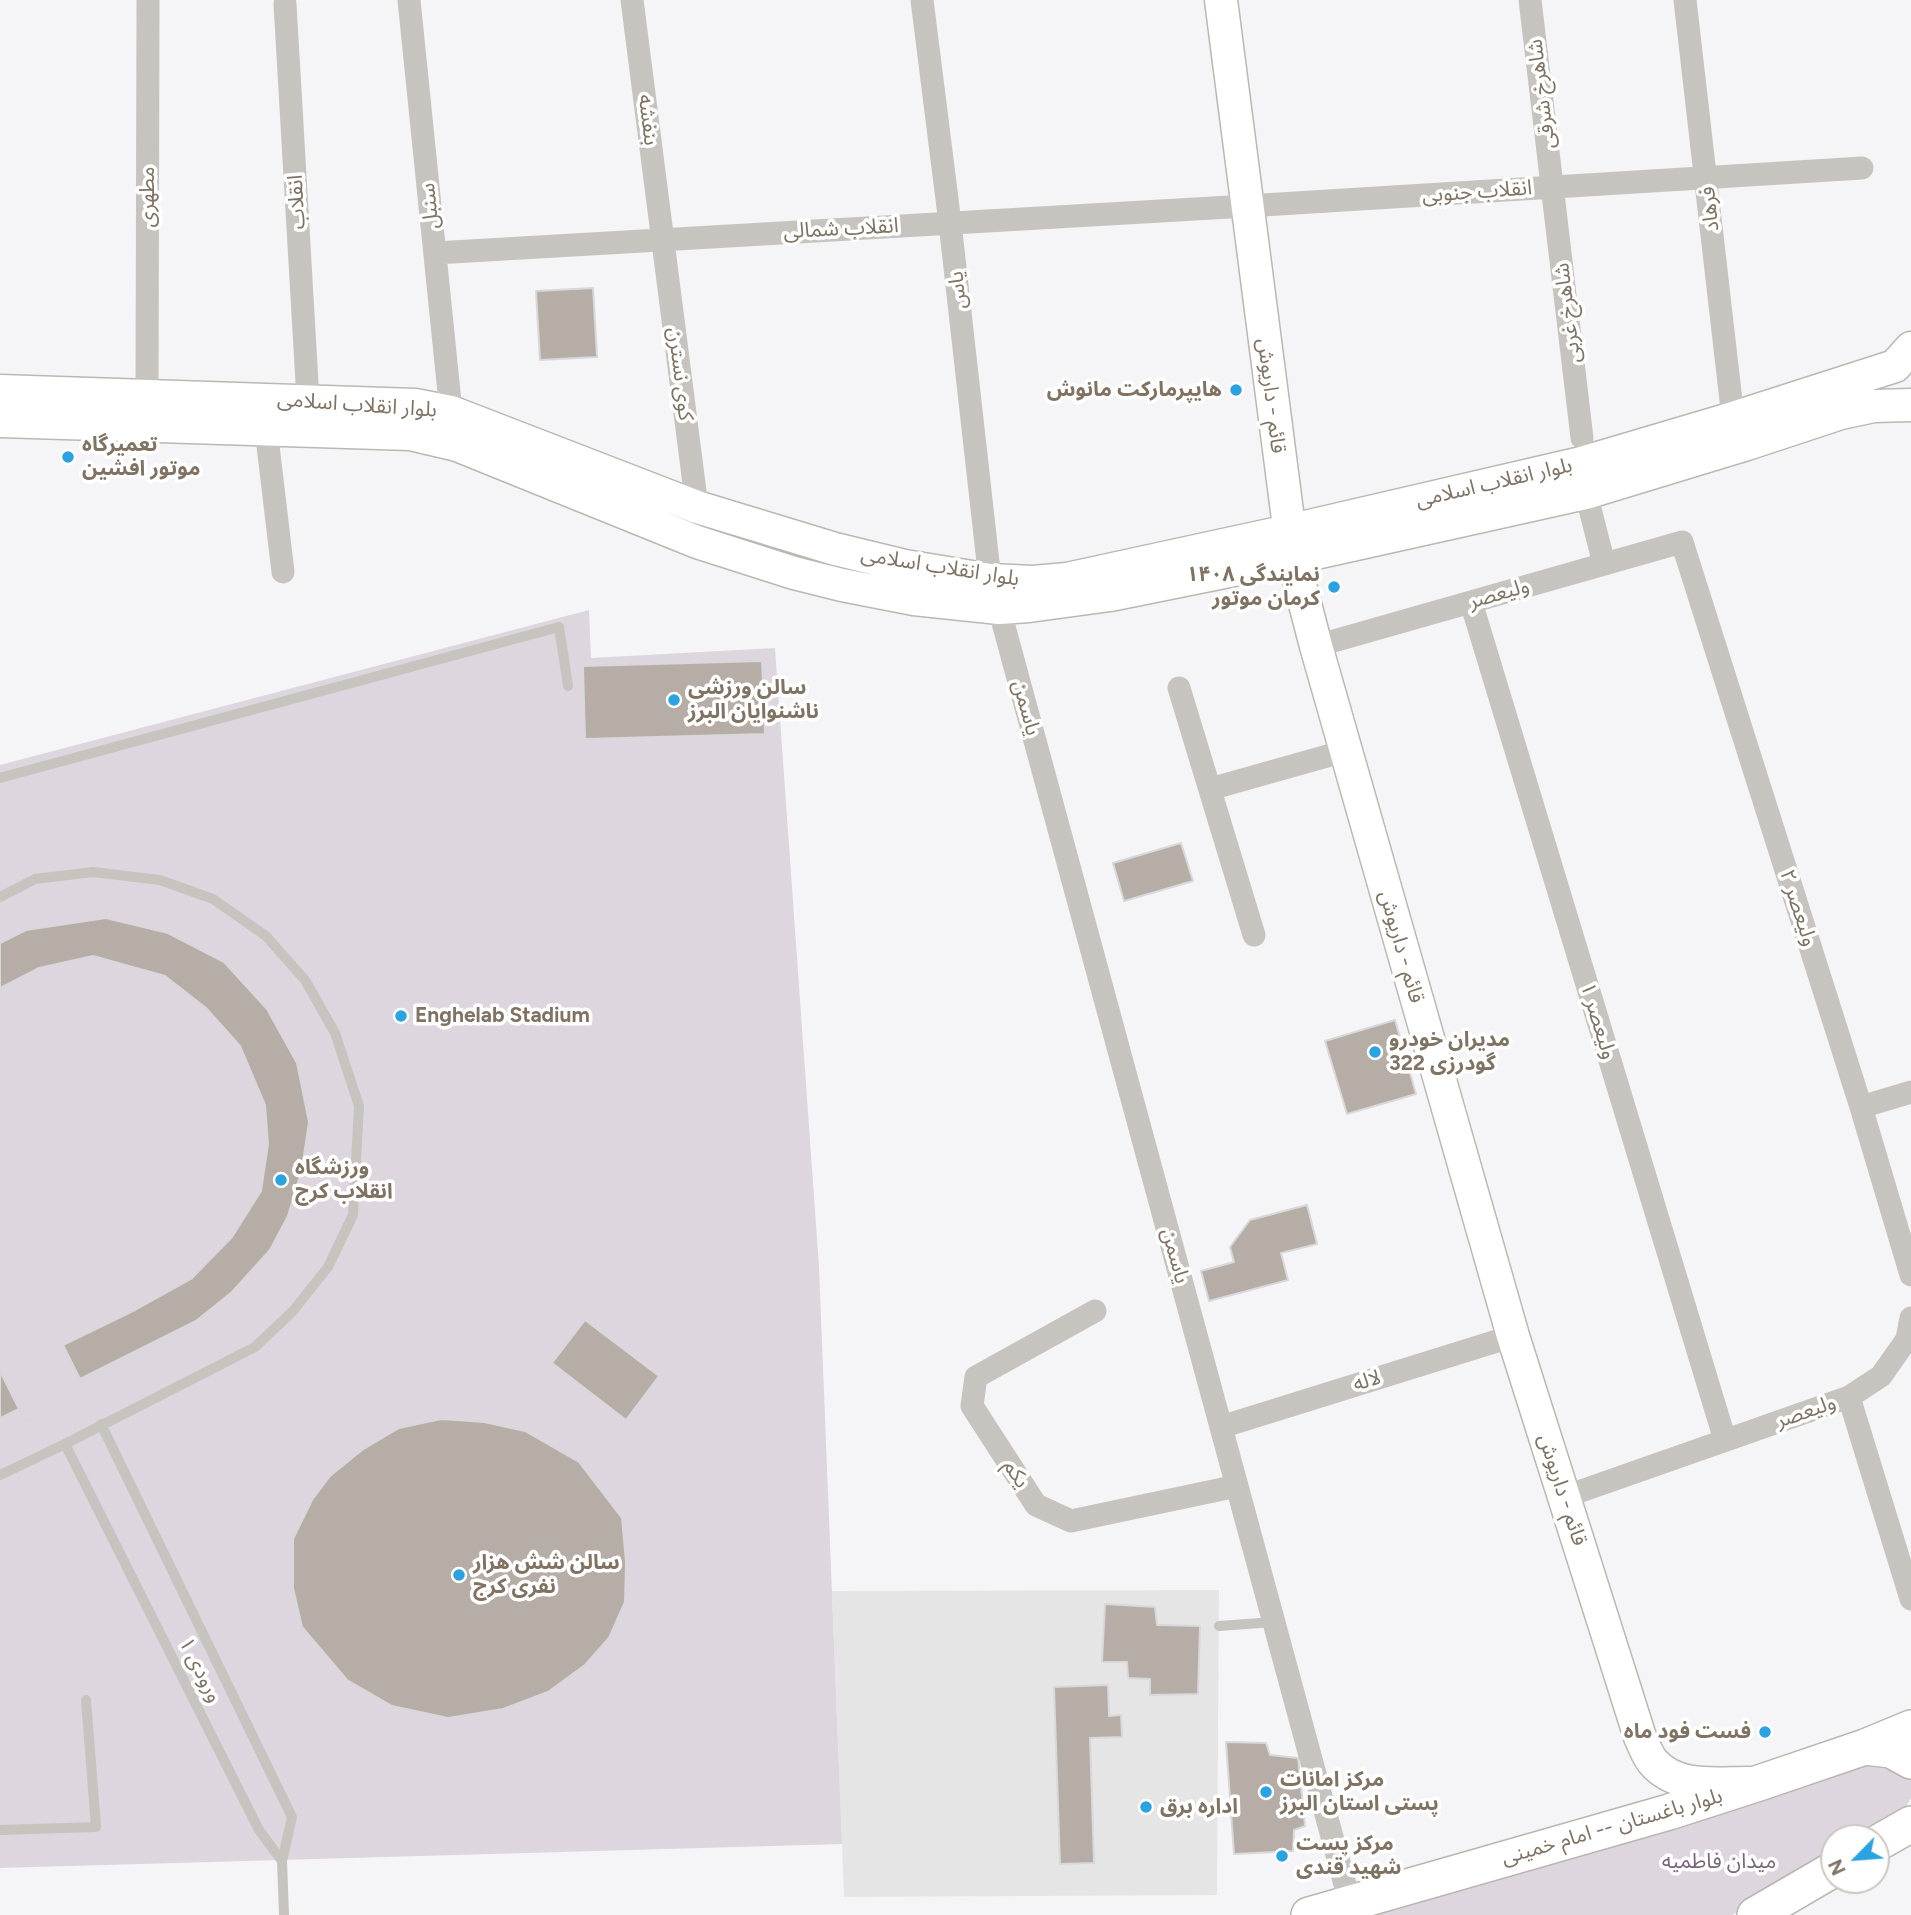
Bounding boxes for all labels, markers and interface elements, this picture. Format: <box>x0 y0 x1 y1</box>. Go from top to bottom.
street label: شاهرخ شرقی <box>1523 38 1561 150</box>
street label: بنفشه <box>632 93 664 147</box>
street label: مطهری <box>135 167 161 227</box>
street label: انقلاب <box>283 174 311 230</box>
street label: انقلاب جنوبی <box>1421 176 1533 208</box>
street label: سنبل <box>415 182 445 230</box>
street label: فرهاد <box>1695 185 1725 233</box>
street label: انقلاب شمالی <box>783 213 899 245</box>
street label: شاهرخ غربی <box>1549 261 1587 365</box>
street label: یاس <box>943 270 973 310</box>
street label: کوی نسترن <box>662 326 698 422</box>
street label: قائم - داریوش <box>1251 337 1291 455</box>
place label: هایپرمارکت مانوش <box>1047 377 1222 403</box>
marker: هایپرمارکت مانوش <box>1228 382 1244 398</box>
street label: بلوار انقلاب اسلامی <box>276 387 438 423</box>
place label: تعمیرگاه موتور افشین <box>82 432 201 482</box>
marker: تعمیرگاه موتور افشین <box>60 449 76 465</box>
street label: بلوار انقلاب اسلامی <box>1413 453 1575 513</box>
street label: بلوار انقلاب اسلامی <box>859 542 1021 592</box>
place label: نمایندگی ۱۴۰۸ کرمان موتور <box>1187 562 1320 612</box>
street label: ولیعصر <box>1466 573 1532 615</box>
marker: نمایندگی ۱۴۰۸ کرمان موتور <box>1326 579 1342 595</box>
place label: سالن ورزشی ناشنوایان البرز <box>688 675 819 725</box>
street label: یاسمن <box>1007 678 1045 738</box>
marker: سالن ورزشی ناشنوایان البرز <box>666 692 682 708</box>
street label: ولیعصر ۲ <box>1774 867 1822 949</box>
street label: قائم - داریوش <box>1373 888 1429 1006</box>
street label: ولیعصر ۱ <box>1574 980 1622 1062</box>
place label: Enghelab Stadium <box>415 1003 590 1029</box>
marker: Enghelab Stadium <box>393 1008 409 1024</box>
place label: مدیران خودرو گودرزی 322 <box>1389 1027 1510 1077</box>
marker: مدیران خودرو گودرزی 322 <box>1367 1044 1383 1060</box>
place label: ورزشگاه انقلاب کرج <box>295 1155 393 1205</box>
marker: ورزشگاه انقلاب کرج <box>273 1172 289 1188</box>
street label: یاسمن <box>1156 1226 1194 1286</box>
street label: لاله <box>1350 1365 1384 1397</box>
street label: ولیعصر <box>1773 1390 1839 1434</box>
street label: قائم - داریوش <box>1532 1431 1592 1549</box>
street label: یکم <box>998 1455 1034 1493</box>
place label: سالن شش هزار نفری کرج <box>473 1550 620 1600</box>
marker: سالن شش هزار نفری کرج <box>451 1567 467 1583</box>
street label: ورودی ۱ <box>173 1633 227 1707</box>
place label: فست فود ماه <box>1624 1719 1751 1745</box>
marker: فست فود ماه <box>1757 1724 1773 1740</box>
place label: مرکز امانات پستی استان البرز <box>1280 1767 1439 1817</box>
street label: بلوار باغستان -- امام خمینی <box>1499 1783 1725 1871</box>
marker: مرکز امانات پستی استان البرز <box>1258 1784 1274 1800</box>
place label: اداره برق <box>1160 1794 1238 1820</box>
marker: اداره برق <box>1138 1799 1154 1815</box>
north arrow <box>1820 1824 1890 1894</box>
place label: مرکز پست شهید قندی <box>1296 1831 1401 1881</box>
marker: مرکز پست شهید قندی <box>1274 1848 1290 1864</box>
park label: میدان فاطمیه <box>1662 1849 1776 1875</box>
text: N <box>1824 1856 1851 1879</box>

